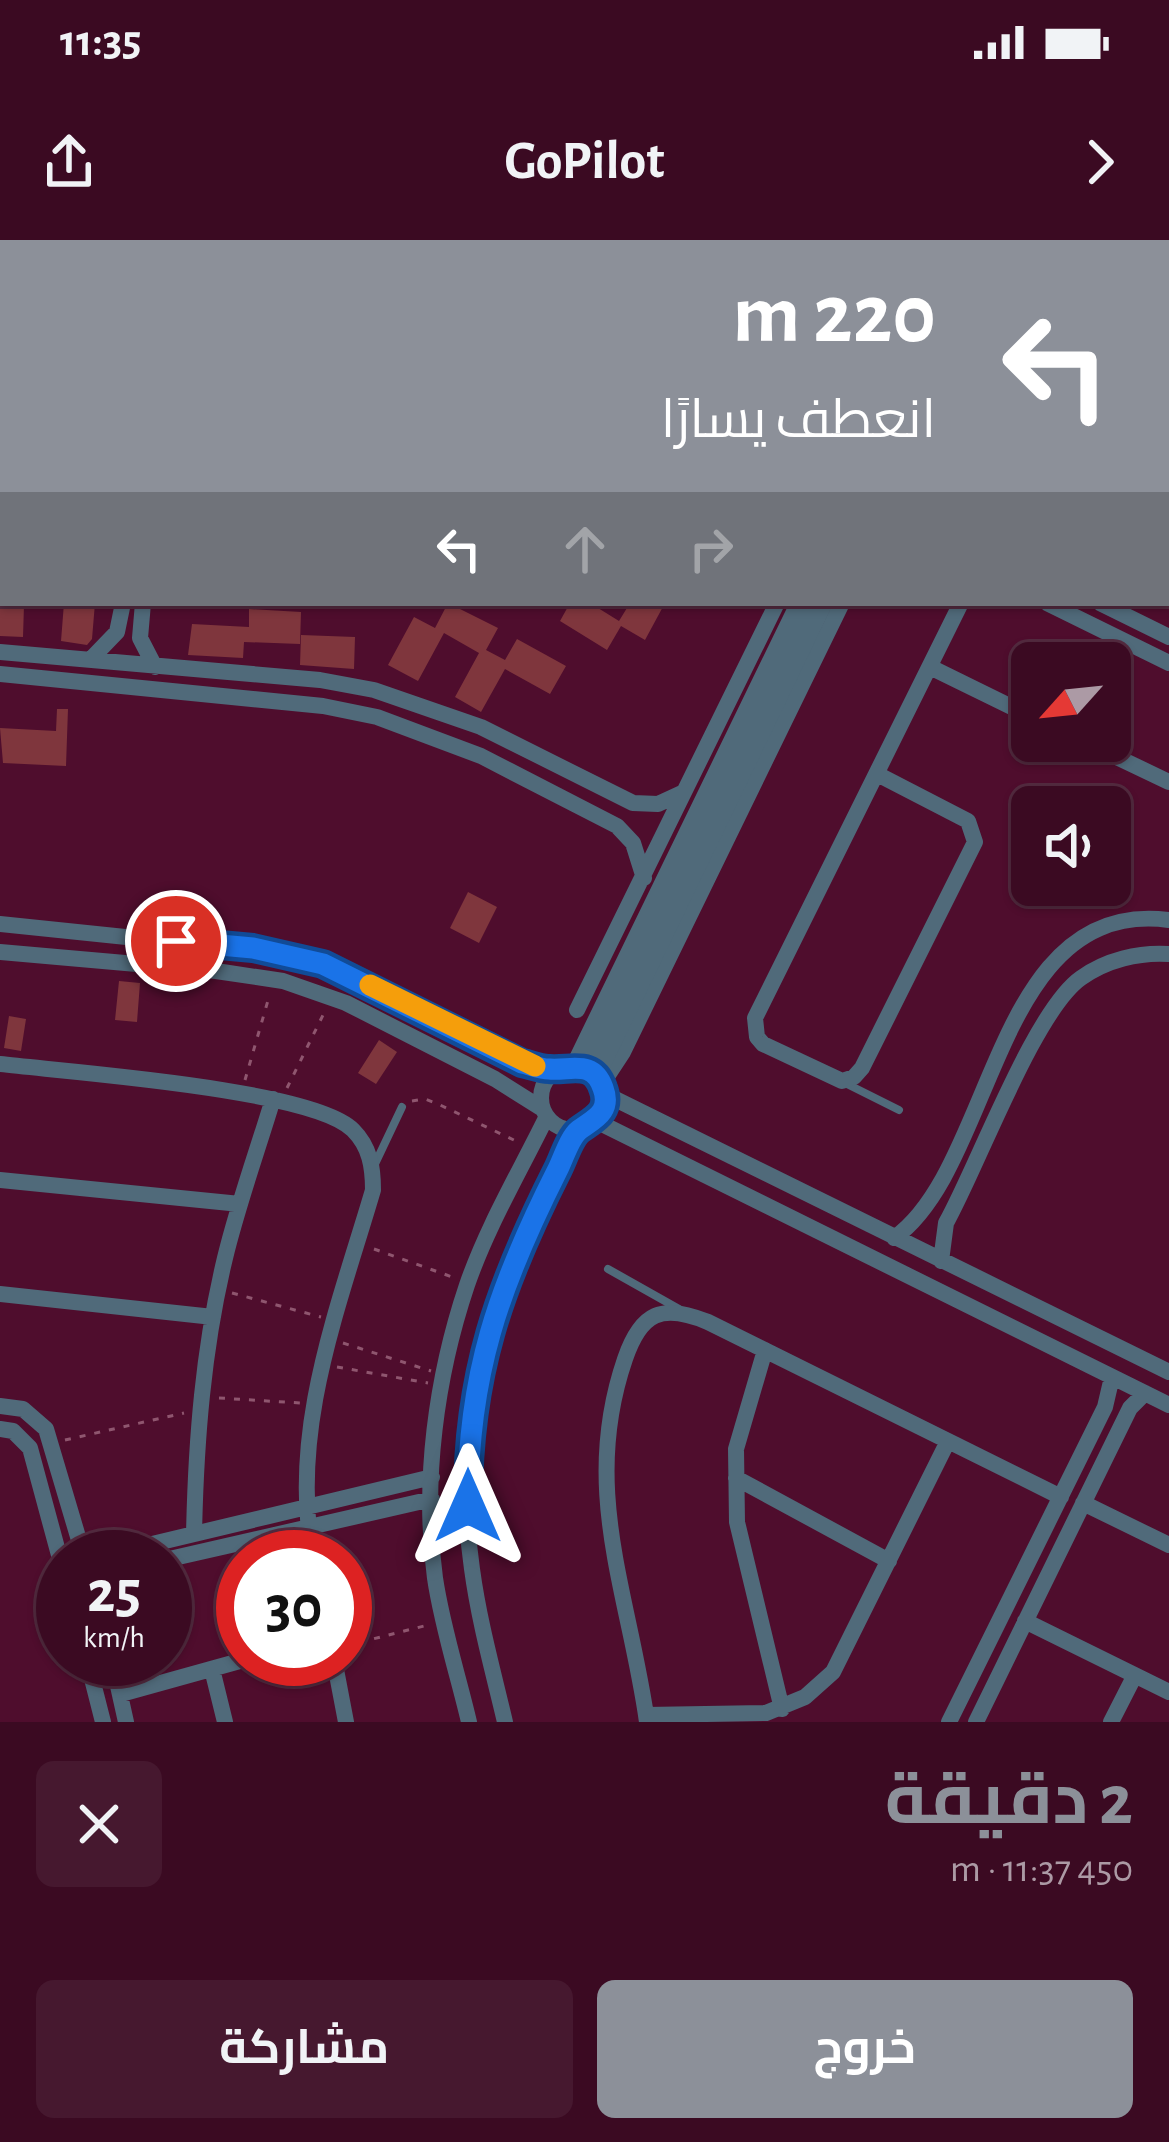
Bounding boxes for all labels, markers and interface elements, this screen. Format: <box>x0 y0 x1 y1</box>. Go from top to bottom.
text: 11:35 <box>60 19 142 64</box>
icon: share <box>36 129 102 195</box>
icon: forward <box>1067 129 1133 195</box>
text: GoPilot <box>504 135 665 189</box>
text: 220 m <box>733 274 936 358</box>
icon: left <box>978 288 1134 444</box>
text: انعطف يسارًا <box>661 394 936 448</box>
icon: left <box>426 516 492 582</box>
icon: ahead <box>552 516 618 582</box>
icon: right <box>678 516 744 582</box>
north arrow <box>1011 642 1131 762</box>
map controls <box>1011 642 1131 906</box>
button: sound <box>1011 786 1131 906</box>
pin <box>125 890 227 992</box>
icon: arrive <box>143 908 209 974</box>
position arrow <box>405 1443 531 1569</box>
speed limit sign: 30 <box>216 1530 372 1686</box>
text: 25 <box>87 1563 141 1623</box>
text: km/h <box>83 1623 145 1653</box>
button: close <box>36 1761 162 1887</box>
text: 2 دقيقة <box>885 1765 1133 1837</box>
text: 450 m · 11:37 <box>950 1850 1133 1889</box>
button: مشاركة <box>36 1980 573 2118</box>
button: خروج <box>597 1980 1133 2118</box>

